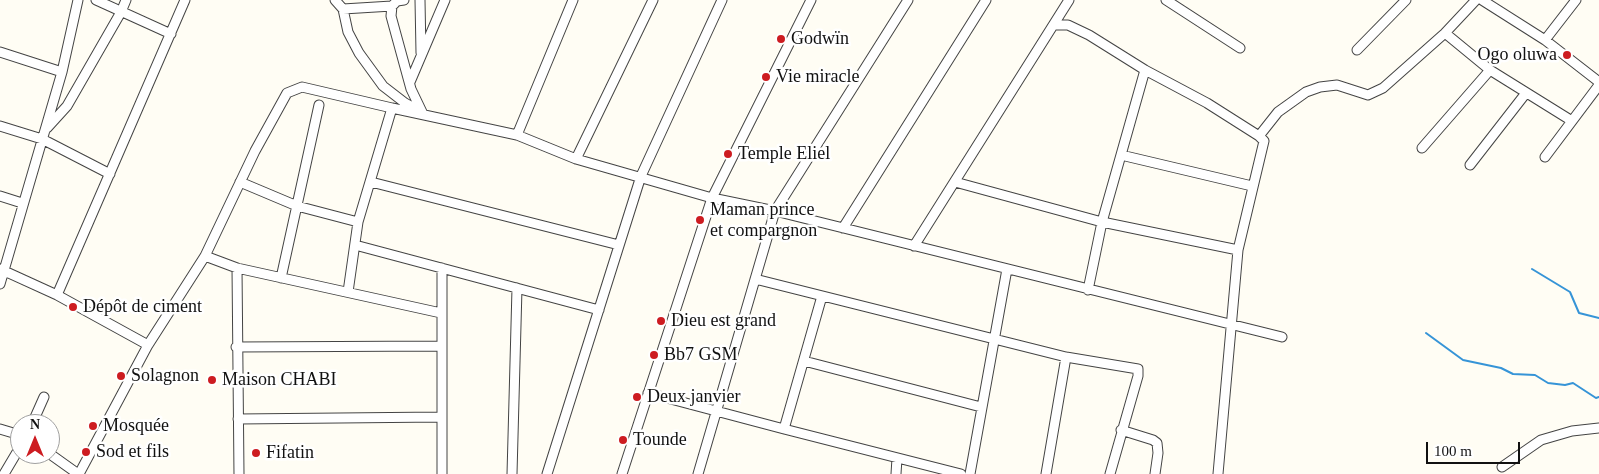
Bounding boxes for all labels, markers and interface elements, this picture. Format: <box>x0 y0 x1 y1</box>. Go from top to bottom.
place label: Godwïn <box>791 28 849 50</box>
marker: Godwïn <box>775 33 787 45</box>
place label: Ogo oluwa <box>1478 44 1557 66</box>
marker: Ogo oluwa <box>1561 49 1573 61</box>
place label: Vie miracle <box>776 66 859 88</box>
marker: Vie miracle <box>760 71 772 83</box>
place label: Temple Eliel <box>738 143 830 165</box>
marker: Temple Eliel <box>722 148 734 160</box>
place label: Maman prince et compargnon <box>710 199 817 242</box>
marker: Maman prince et compargnon <box>694 214 706 226</box>
place label: Dépôt de ciment <box>83 296 202 318</box>
marker: Dépôt de ciment <box>67 301 79 313</box>
place label: Dieu est grand <box>671 310 776 332</box>
marker: Dieu est grand <box>655 315 667 327</box>
place label: Bb7 GSM <box>664 344 738 366</box>
marker: Bb7 GSM <box>648 349 660 361</box>
place label: Solagnon <box>131 365 199 387</box>
place label: Maison CHABI <box>222 369 337 391</box>
marker: Solagnon <box>115 370 127 382</box>
marker: Maison CHABI <box>206 374 218 386</box>
place label: Deux janvier <box>647 386 740 408</box>
marker: Deux janvier <box>631 391 643 403</box>
north arrow <box>10 414 60 464</box>
place label: Mosquée <box>103 415 169 437</box>
text: N <box>30 417 40 432</box>
marker: Mosquée <box>87 420 99 432</box>
place label: Tounde <box>633 429 687 451</box>
scale bar <box>1429 432 1523 464</box>
marker: Tounde <box>617 434 629 446</box>
place label: Sod et fils <box>96 441 169 463</box>
place label: Fifatin <box>266 442 314 464</box>
text: 100 m <box>1434 443 1472 459</box>
marker: Sod et fils <box>80 446 92 458</box>
marker: Fifatin <box>250 447 262 459</box>

